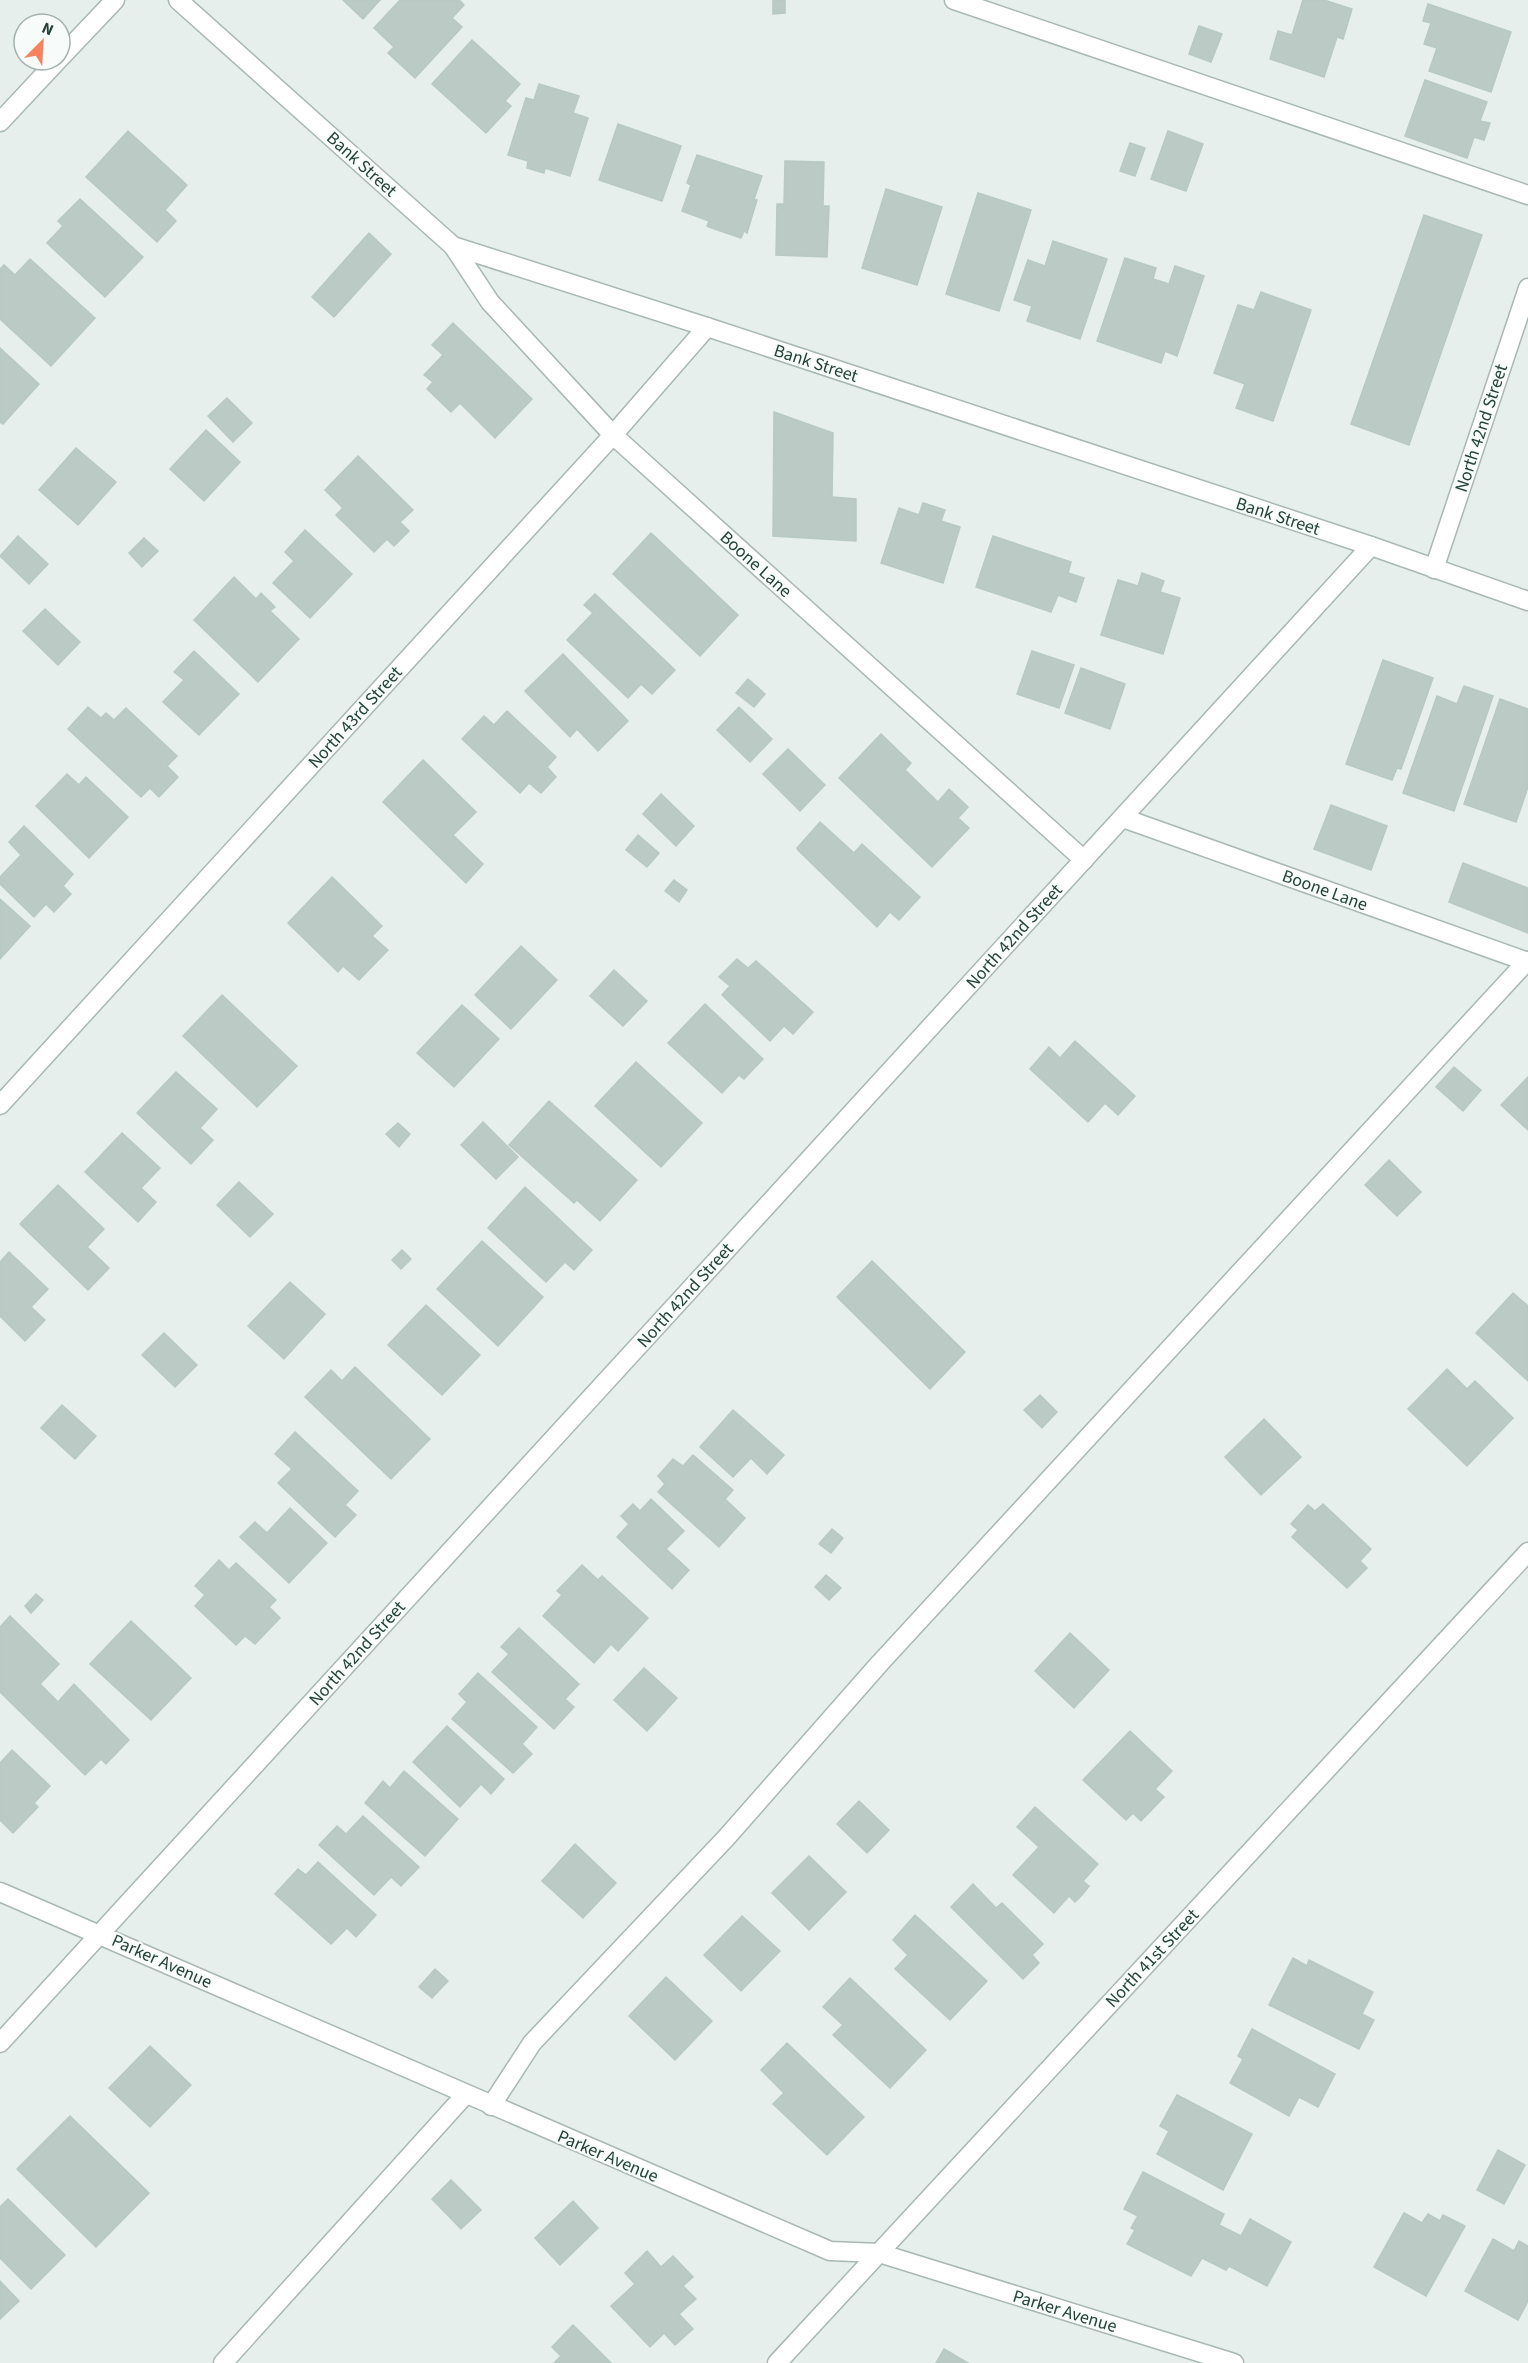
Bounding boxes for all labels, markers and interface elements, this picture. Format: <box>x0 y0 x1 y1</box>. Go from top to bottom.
north arrow <box>12 12 72 72</box>
text: N <box>38 17 57 41</box>
street label: Bank Street <box>321 126 402 203</box>
street label: Bank Street <box>771 338 861 389</box>
street label: North 42nd Street <box>1449 361 1514 496</box>
street label: Bank Street <box>1233 491 1323 542</box>
street label: Boone Lane <box>714 525 797 604</box>
street label: North 43rd Street <box>303 661 408 774</box>
street label: Boone Lane <box>1279 863 1371 917</box>
street label: North 42nd Street <box>960 878 1068 994</box>
street label: North 42nd Street <box>631 1237 739 1353</box>
street label: North 42nd Street <box>303 1595 411 1711</box>
street label: North 41st Street <box>1100 1903 1205 2013</box>
street label: Parker Avenue <box>108 1928 216 1995</box>
street label: Parker Avenue <box>553 2124 662 2189</box>
street label: Parker Avenue <box>1010 2284 1120 2339</box>

